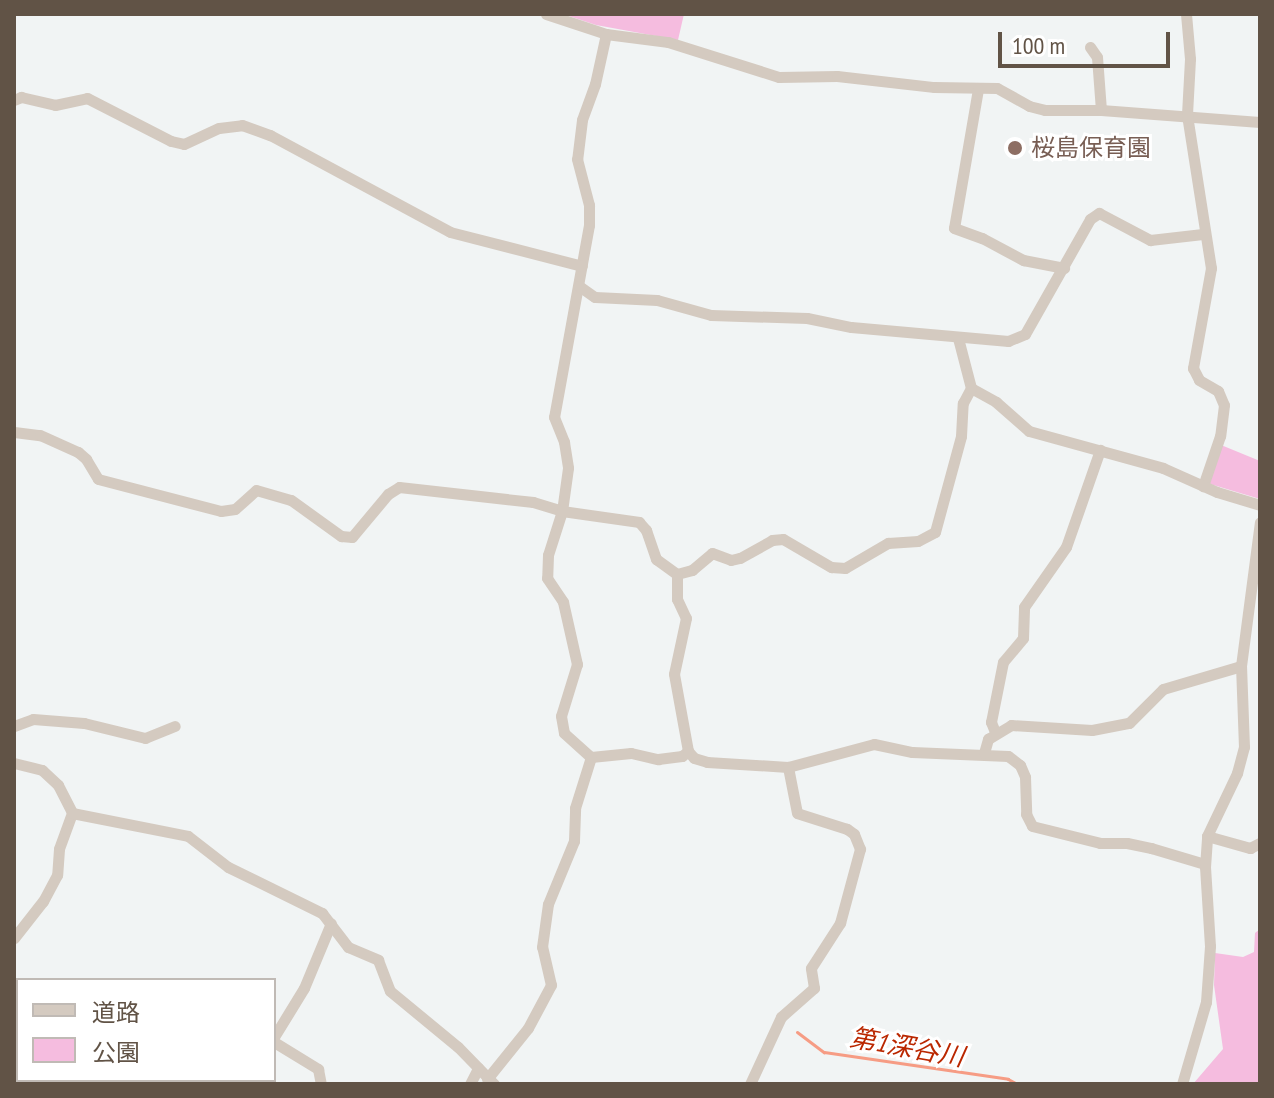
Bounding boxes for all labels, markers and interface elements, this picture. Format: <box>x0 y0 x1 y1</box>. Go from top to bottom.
scale bar <box>1002 16 1174 66</box>
text: 100 m <box>1012 30 1065 61</box>
place label: 桜島保育園 <box>1031 134 1151 162</box>
marker: 桜島保育園 <box>1006 139 1024 157</box>
legend <box>16 978 276 1082</box>
text: 道路 <box>92 997 140 1028</box>
water label: 第1深谷川 <box>847 1022 967 1072</box>
text: 公園 <box>92 1037 140 1068</box>

